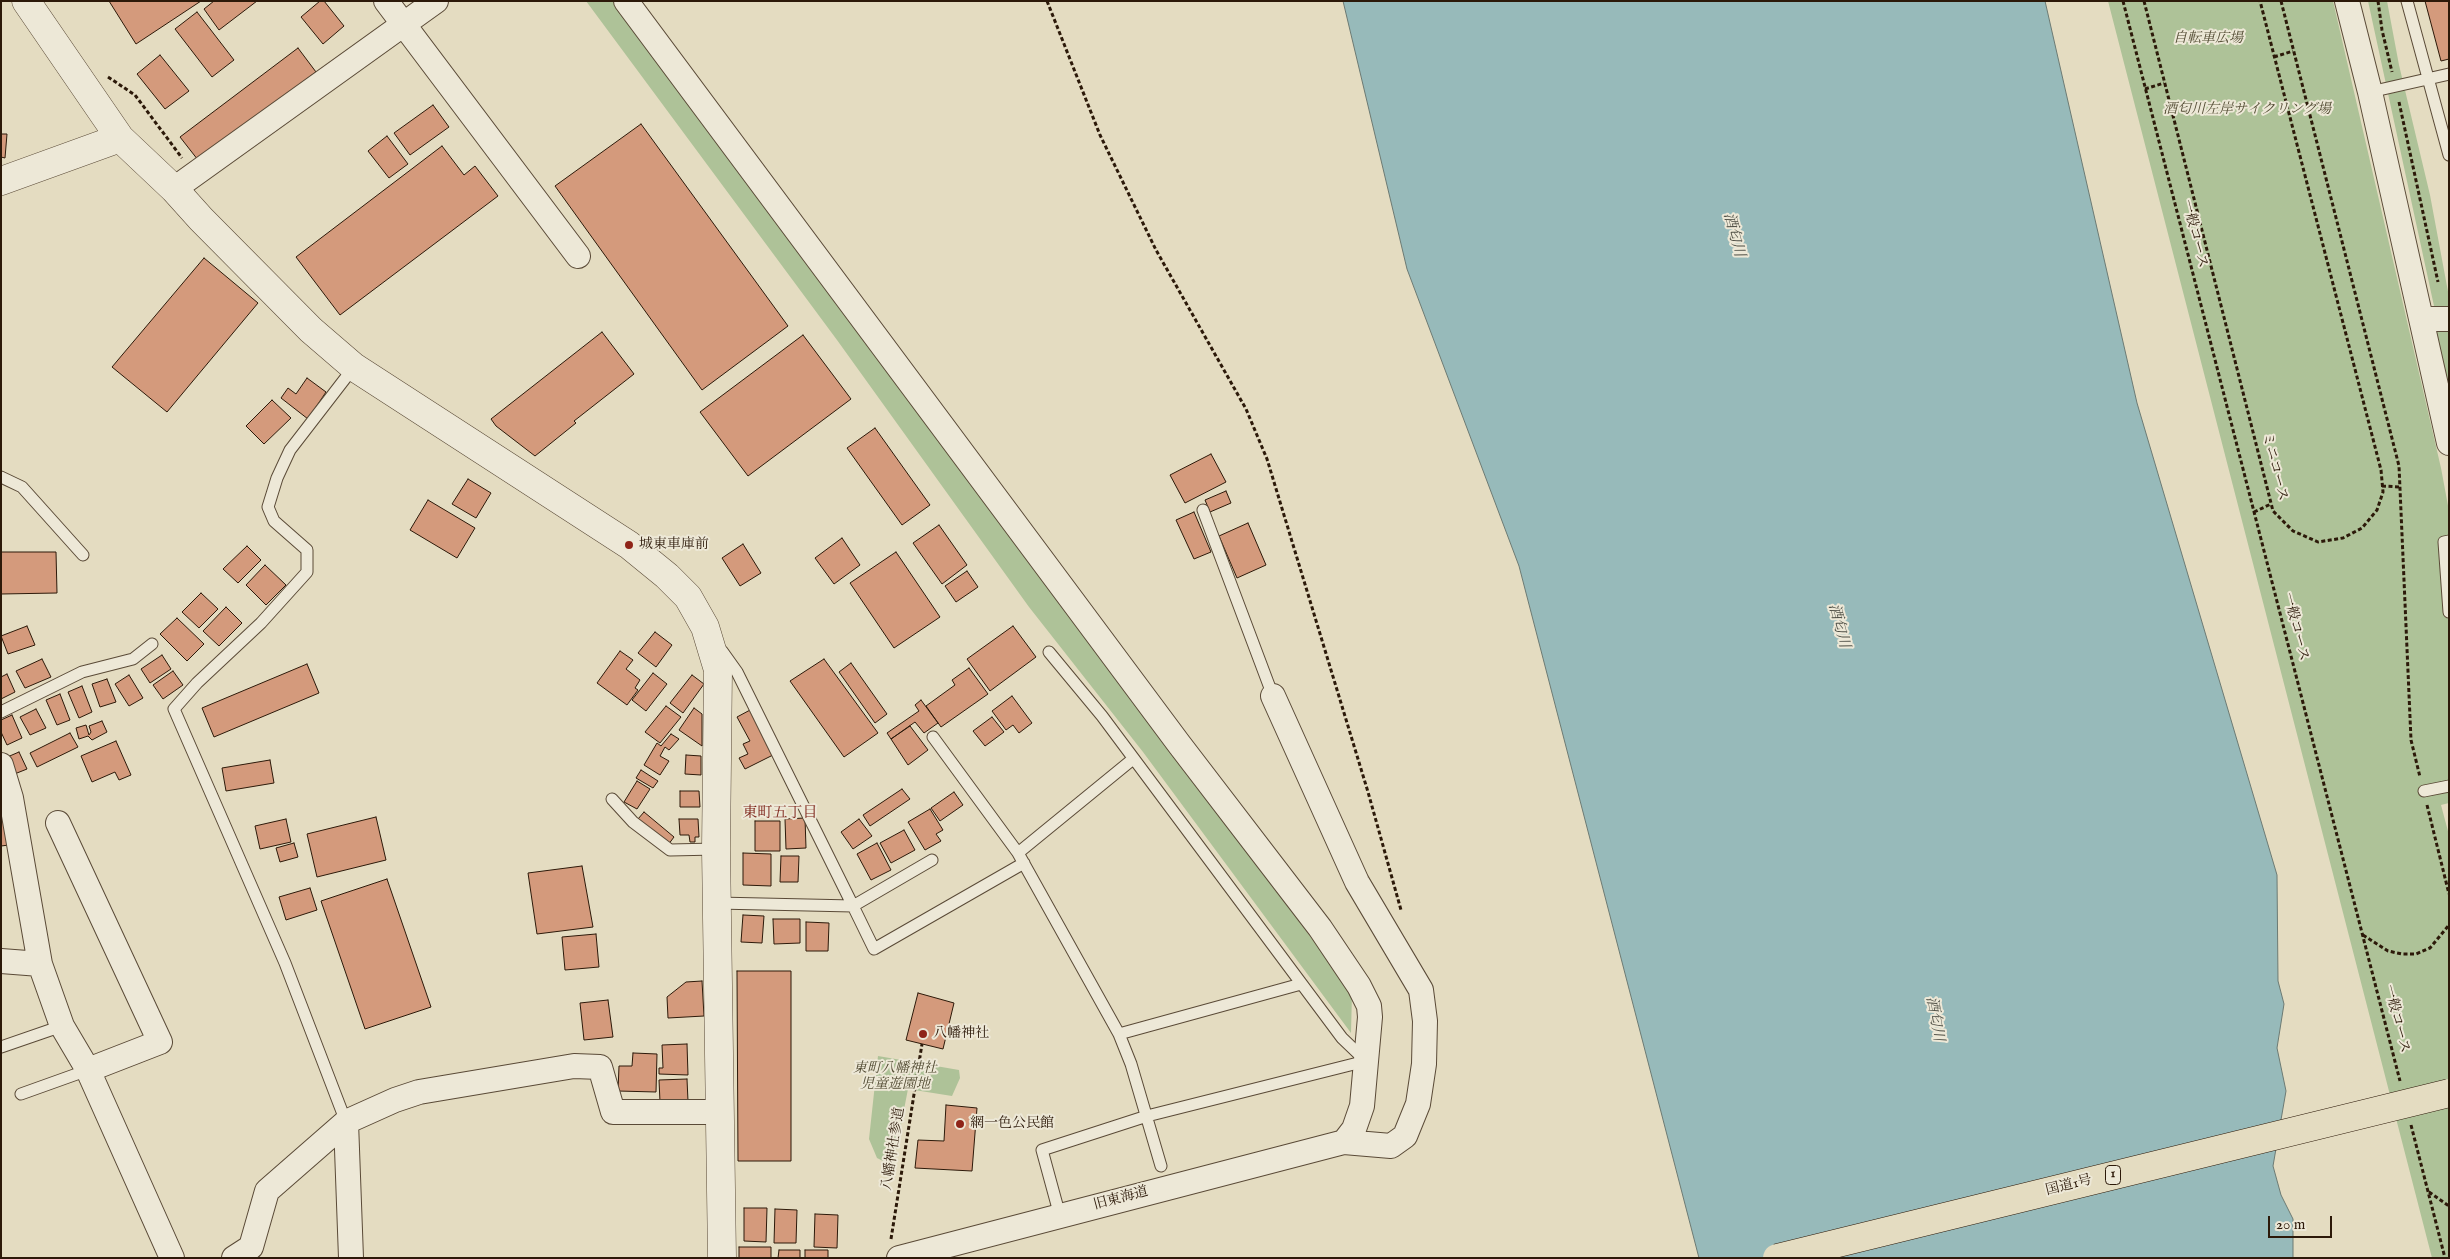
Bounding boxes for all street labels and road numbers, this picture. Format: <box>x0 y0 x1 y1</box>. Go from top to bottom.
street label: 一般コース <box>2177 198 2211 270</box>
street label: ミニコース <box>2257 431 2291 503</box>
street label: 一般コース <box>2278 591 2312 663</box>
street label: 一般コース <box>2379 983 2413 1055</box>
street label: 八幡神社参道 <box>879 1106 909 1192</box>
road number: 1 <box>2106 1166 2120 1184</box>
street label: 国道1号 <box>2044 1172 2094 1200</box>
street label: 旧東海道 <box>1092 1184 1150 1214</box>

